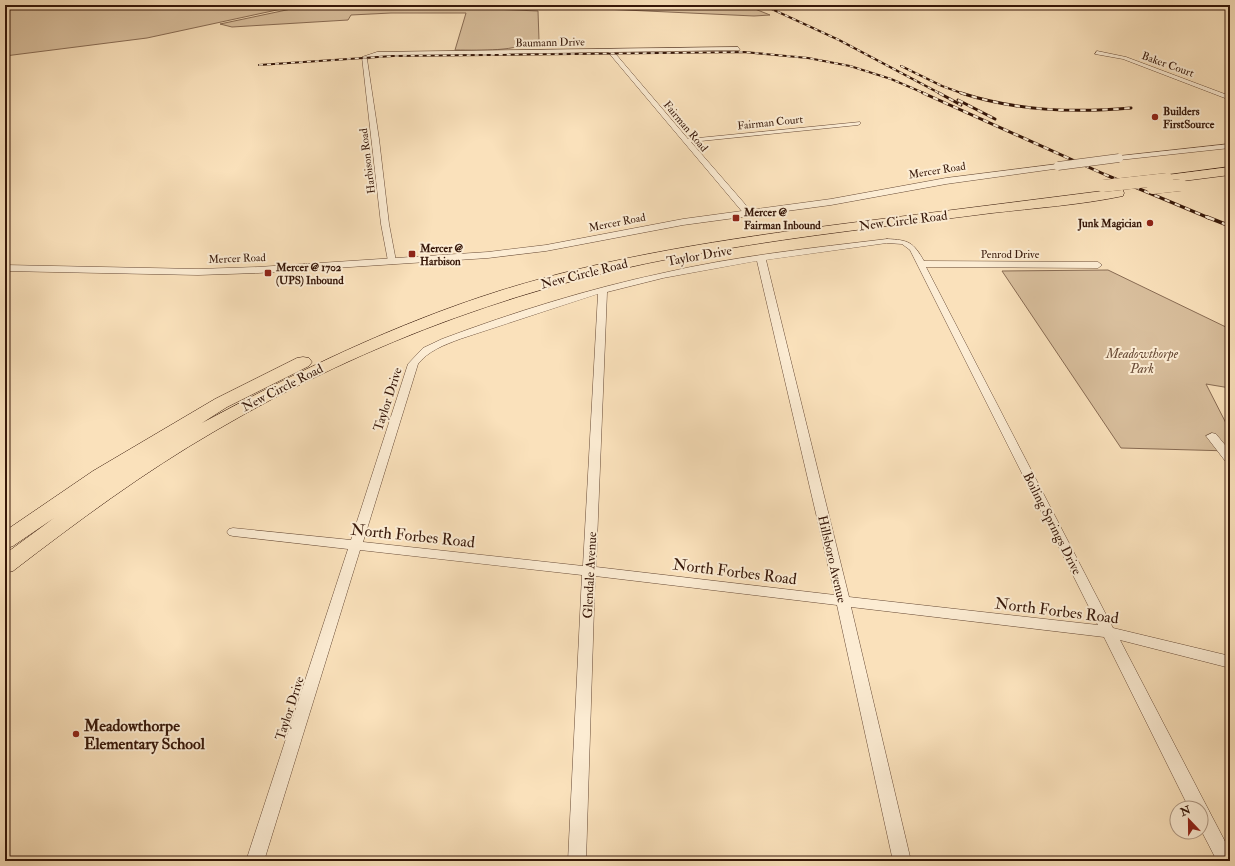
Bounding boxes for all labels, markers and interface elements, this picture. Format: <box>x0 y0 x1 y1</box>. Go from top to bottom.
street label: Baumann Drive <box>515 35 585 50</box>
street label: Baker Court <box>1140 49 1196 80</box>
street label: Fairman Road <box>661 98 711 155</box>
place label: Builders FirstSource <box>1163 105 1215 131</box>
marker: Builders FirstSource <box>1150 112 1160 122</box>
street label: Fairman Court <box>737 113 804 132</box>
street label: Harbison Road <box>357 127 378 194</box>
street label: Mercer Road <box>908 159 967 181</box>
place label: Mercer @ Fairman Inbound <box>743 206 821 232</box>
street label: New Circle Road <box>858 208 949 234</box>
street label: Mercer Road <box>588 211 647 234</box>
marker: Mercer @ Fairman Inbound <box>731 213 741 223</box>
place label: Junk Magician <box>1077 217 1142 231</box>
marker: Junk Magician <box>1145 218 1155 228</box>
place label: Mercer @ Harbison <box>419 242 464 268</box>
street label: Taylor Drive <box>665 242 734 271</box>
street label: Penrod Drive <box>981 248 1040 261</box>
marker: Mercer @ Harbison <box>407 249 417 259</box>
street label: Mercer Road <box>208 251 267 266</box>
street label: New Circle Road <box>539 255 630 293</box>
place label: Mercer @ 1702 (UPS) Inbound <box>275 261 344 287</box>
marker: Mercer @ 1702 (UPS) Inbound <box>263 268 273 278</box>
park label: Meadowthorpe Park <box>1105 346 1179 377</box>
street label: New Circle Road <box>239 360 326 415</box>
street label: Taylor Drive <box>370 365 407 433</box>
street label: Boiling Springs Drive <box>1018 470 1085 578</box>
street label: Hillsboro Avenue <box>814 514 850 605</box>
street label: North Forbes Road <box>350 520 476 552</box>
street label: Glendale Avenue <box>580 531 600 619</box>
street label: North Forbes Road <box>672 554 798 590</box>
street label: North Forbes Road <box>994 593 1120 629</box>
street label: Taylor Drive <box>272 674 309 742</box>
place label: Meadowthorpe Elementary School <box>83 716 206 755</box>
marker: Meadowthorpe Elementary School <box>71 729 81 739</box>
north arrow <box>1169 800 1209 840</box>
text: N <box>1178 803 1194 819</box>

